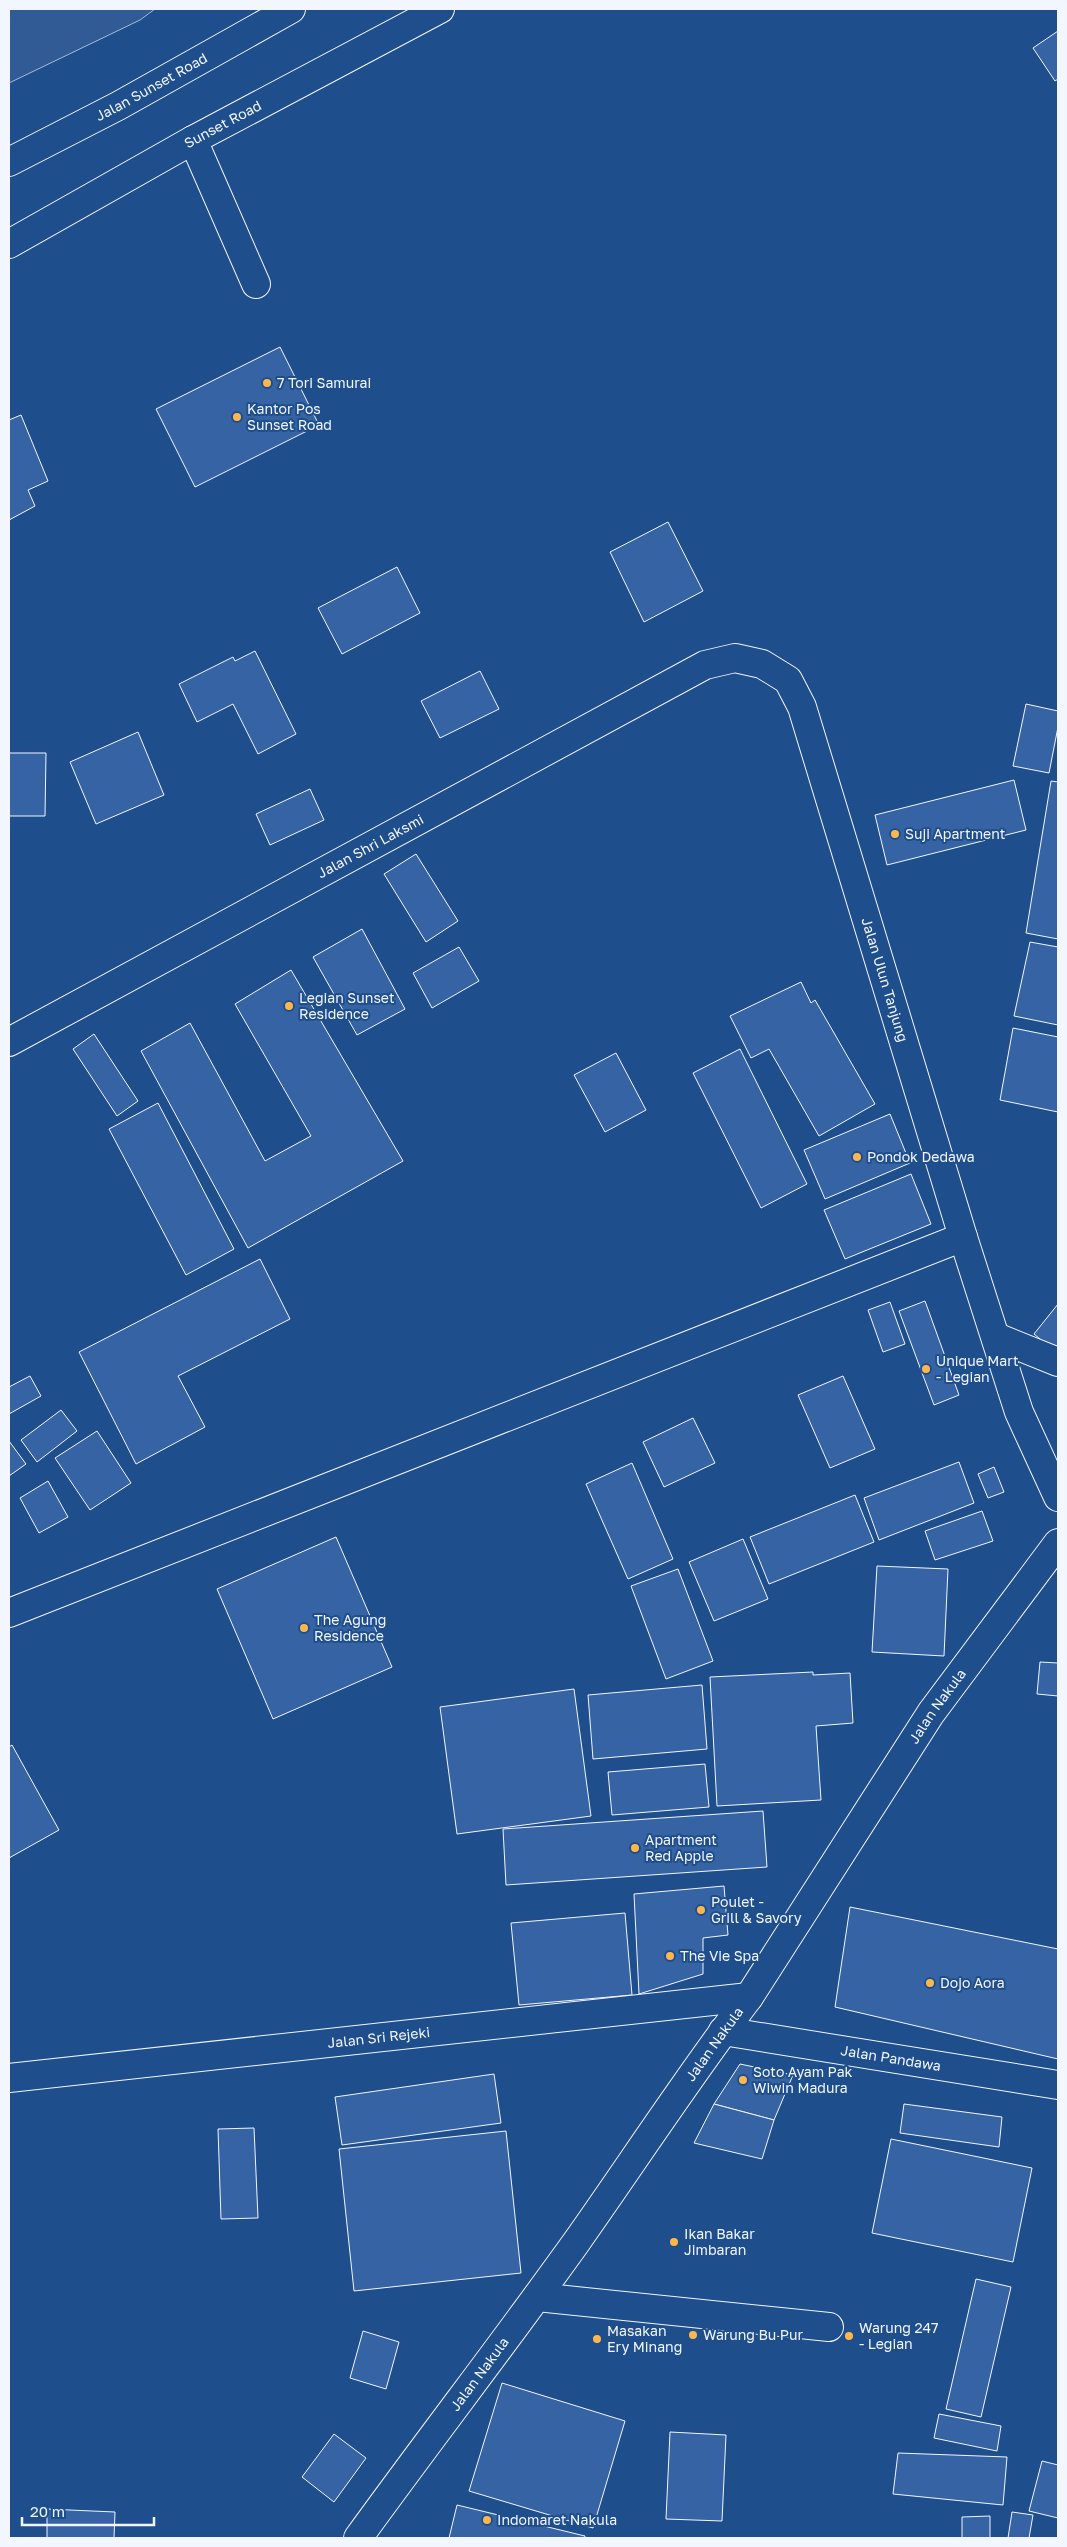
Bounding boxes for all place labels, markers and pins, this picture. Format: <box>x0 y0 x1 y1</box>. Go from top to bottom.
place label: 7 Tori Samurai <box>277 374 371 391</box>
marker: 7 Tori Samurai <box>261 377 273 389</box>
place label: Kantor Pos Sunset Road <box>247 400 332 433</box>
marker: Kantor Pos Sunset Road <box>231 411 243 423</box>
place label: Suji Apartment <box>905 825 1005 842</box>
marker: Suji Apartment <box>889 828 901 840</box>
place label: Legian Sunset Residence <box>299 989 395 1022</box>
marker: Legian Sunset Residence <box>283 1000 295 1012</box>
place label: Pondok Dedawa <box>867 1148 975 1165</box>
marker: Pondok Dedawa <box>851 1151 863 1163</box>
place label: Unique Mart - Legian <box>936 1352 1019 1385</box>
marker: Unique Mart - Legian <box>920 1363 932 1375</box>
place label: The Agung Residence <box>314 1611 386 1644</box>
marker: The Agung Residence <box>298 1622 310 1634</box>
place label: Apartment Red Apple <box>645 1831 717 1864</box>
marker: Apartment Red Apple <box>629 1842 641 1854</box>
place label: Poulet - Grill & Savory <box>711 1893 802 1926</box>
marker: Poulet - Grill & Savory <box>695 1904 707 1916</box>
place label: The Vie Spa <box>680 1947 759 1964</box>
marker: The Vie Spa <box>664 1950 676 1962</box>
place label: Dojo Aora <box>940 1974 1005 1991</box>
marker: Dojo Aora <box>924 1977 936 1989</box>
place label: Soto Ayam Pak Wiwin Madura <box>753 2063 853 2096</box>
marker: Soto Ayam Pak Wiwin Madura <box>737 2074 749 2086</box>
place label: Ikan Bakar Jimbaran <box>684 2225 755 2258</box>
marker: Ikan Bakar Jimbaran <box>668 2236 680 2248</box>
place label: Warung 247 - Legian <box>859 2319 939 2352</box>
place label: Masakan Ery Minang <box>607 2322 682 2355</box>
place label: Warung Bu Pur <box>703 2326 803 2343</box>
marker: Warung Bu Pur <box>687 2329 699 2341</box>
marker: Warung 247 - Legian <box>843 2330 855 2342</box>
marker: Masakan Ery Minang <box>591 2333 603 2345</box>
place label: Indomaret Nakula <box>497 2511 617 2528</box>
marker: Indomaret Nakula <box>481 2514 493 2526</box>

